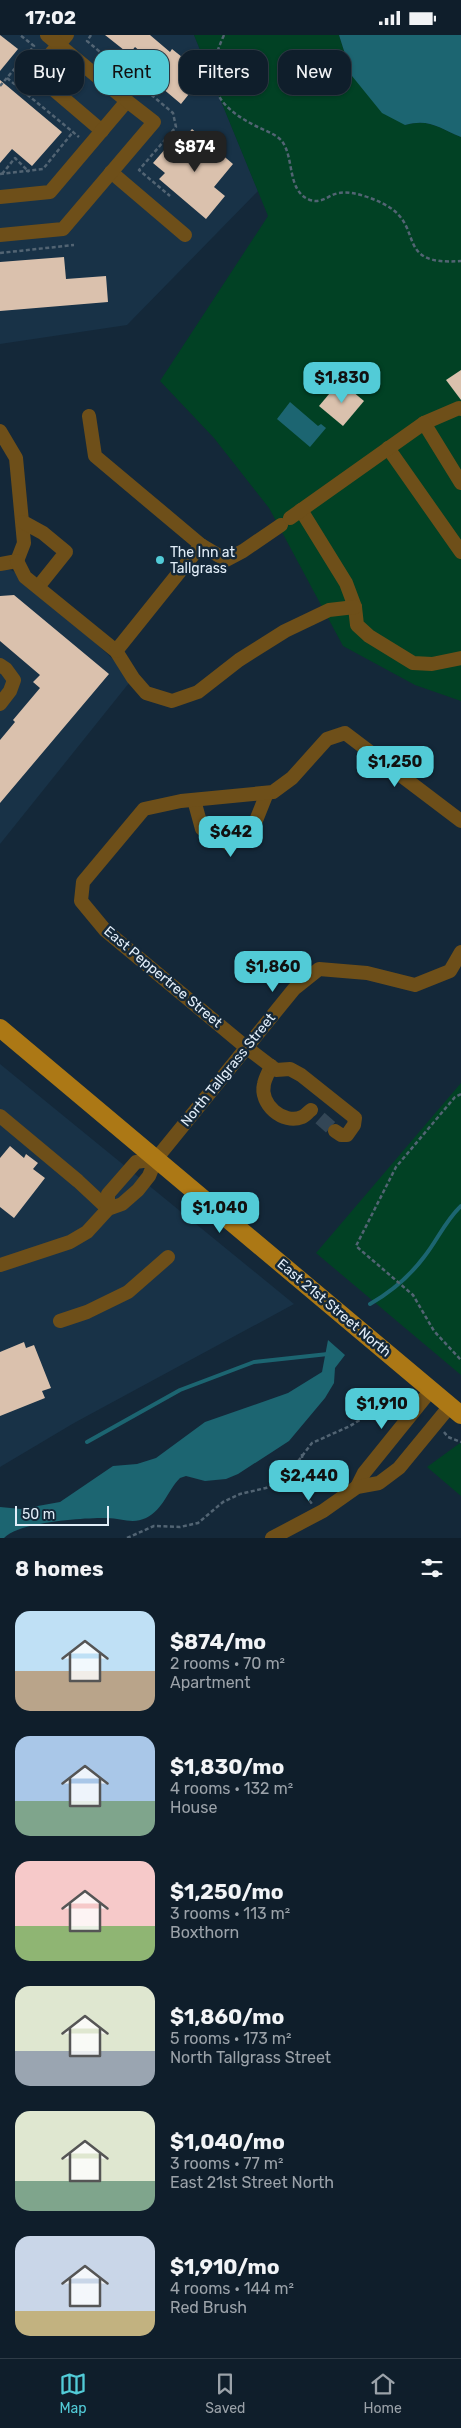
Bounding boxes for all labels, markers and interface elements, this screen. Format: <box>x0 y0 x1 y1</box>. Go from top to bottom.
text: 17:02 <box>25 6 76 29</box>
chip: Buy <box>15 50 84 95</box>
chip: Rent <box>94 50 169 95</box>
chip: Filters <box>179 50 268 95</box>
chip: New <box>278 50 351 95</box>
pin: $874 <box>165 131 225 173</box>
text: $874 <box>174 137 216 156</box>
pin: $1,830 <box>301 361 383 404</box>
text: $1,830 <box>314 368 370 387</box>
place label: The Inn at Tallgrass <box>170 544 236 577</box>
marker: The Inn at Tallgrass <box>154 554 166 566</box>
pin: $1,250 <box>354 745 436 788</box>
text: $1,250 <box>368 752 422 771</box>
pin: $642 <box>201 815 261 858</box>
text: $642 <box>210 822 252 841</box>
street label: East Peppertree Street <box>100 923 226 1032</box>
pin: $1,860 <box>232 951 314 993</box>
text: $1,860 <box>245 957 301 976</box>
street label: North Tallgrass Street <box>177 1009 279 1130</box>
pin: $1,040 <box>179 1191 261 1234</box>
text: $1,040 <box>192 1198 248 1217</box>
street label: East 21st Street North <box>274 1255 394 1361</box>
pin: $1,910 <box>341 1387 423 1430</box>
text: $1,910 <box>356 1394 408 1413</box>
pin: $2,440 <box>268 1459 350 1502</box>
text: $2,440 <box>280 1466 338 1485</box>
scale bar <box>15 1503 109 1526</box>
text: 50 m <box>22 1506 55 1523</box>
icon: filters <box>418 1554 446 1582</box>
text: 8 homes <box>15 1556 104 1581</box>
text: $874/mo <box>170 1629 266 1654</box>
icon: home <box>55 1631 115 1691</box>
text: 2 rooms · 70 m² <box>170 1654 285 1673</box>
text: Apartment <box>170 1673 250 1692</box>
text: $1,830/mo <box>170 1754 284 1779</box>
icon: home <box>55 1756 115 1816</box>
text: 4 rooms · 132 m² <box>170 1779 293 1798</box>
text: House <box>170 1798 217 1817</box>
text: $1,250/mo <box>170 1879 284 1904</box>
icon: home <box>55 1881 115 1941</box>
text: 3 rooms · 113 m² <box>170 1904 290 1923</box>
text: Boxthorn <box>170 1923 239 1942</box>
text: $1,860/mo <box>170 2004 284 2029</box>
icon: home <box>55 2006 115 2066</box>
text: 5 rooms · 173 m² <box>170 2029 292 2048</box>
text: North Tallgrass Street <box>170 2048 331 2067</box>
text: $1,040/mo <box>170 2129 285 2154</box>
icon: home <box>55 2131 115 2191</box>
text: 3 rooms · 77 m² <box>170 2154 283 2173</box>
text: East 21st Street North <box>170 2173 334 2192</box>
text: $1,910/mo <box>170 2254 280 2279</box>
icon: home <box>55 2256 115 2316</box>
text: 4 rooms · 144 m² <box>170 2279 294 2298</box>
text: Red Brush <box>170 2298 247 2317</box>
tab: Map <box>59 2370 87 2417</box>
tab: Saved <box>205 2370 245 2417</box>
tab: Home <box>364 2370 402 2417</box>

